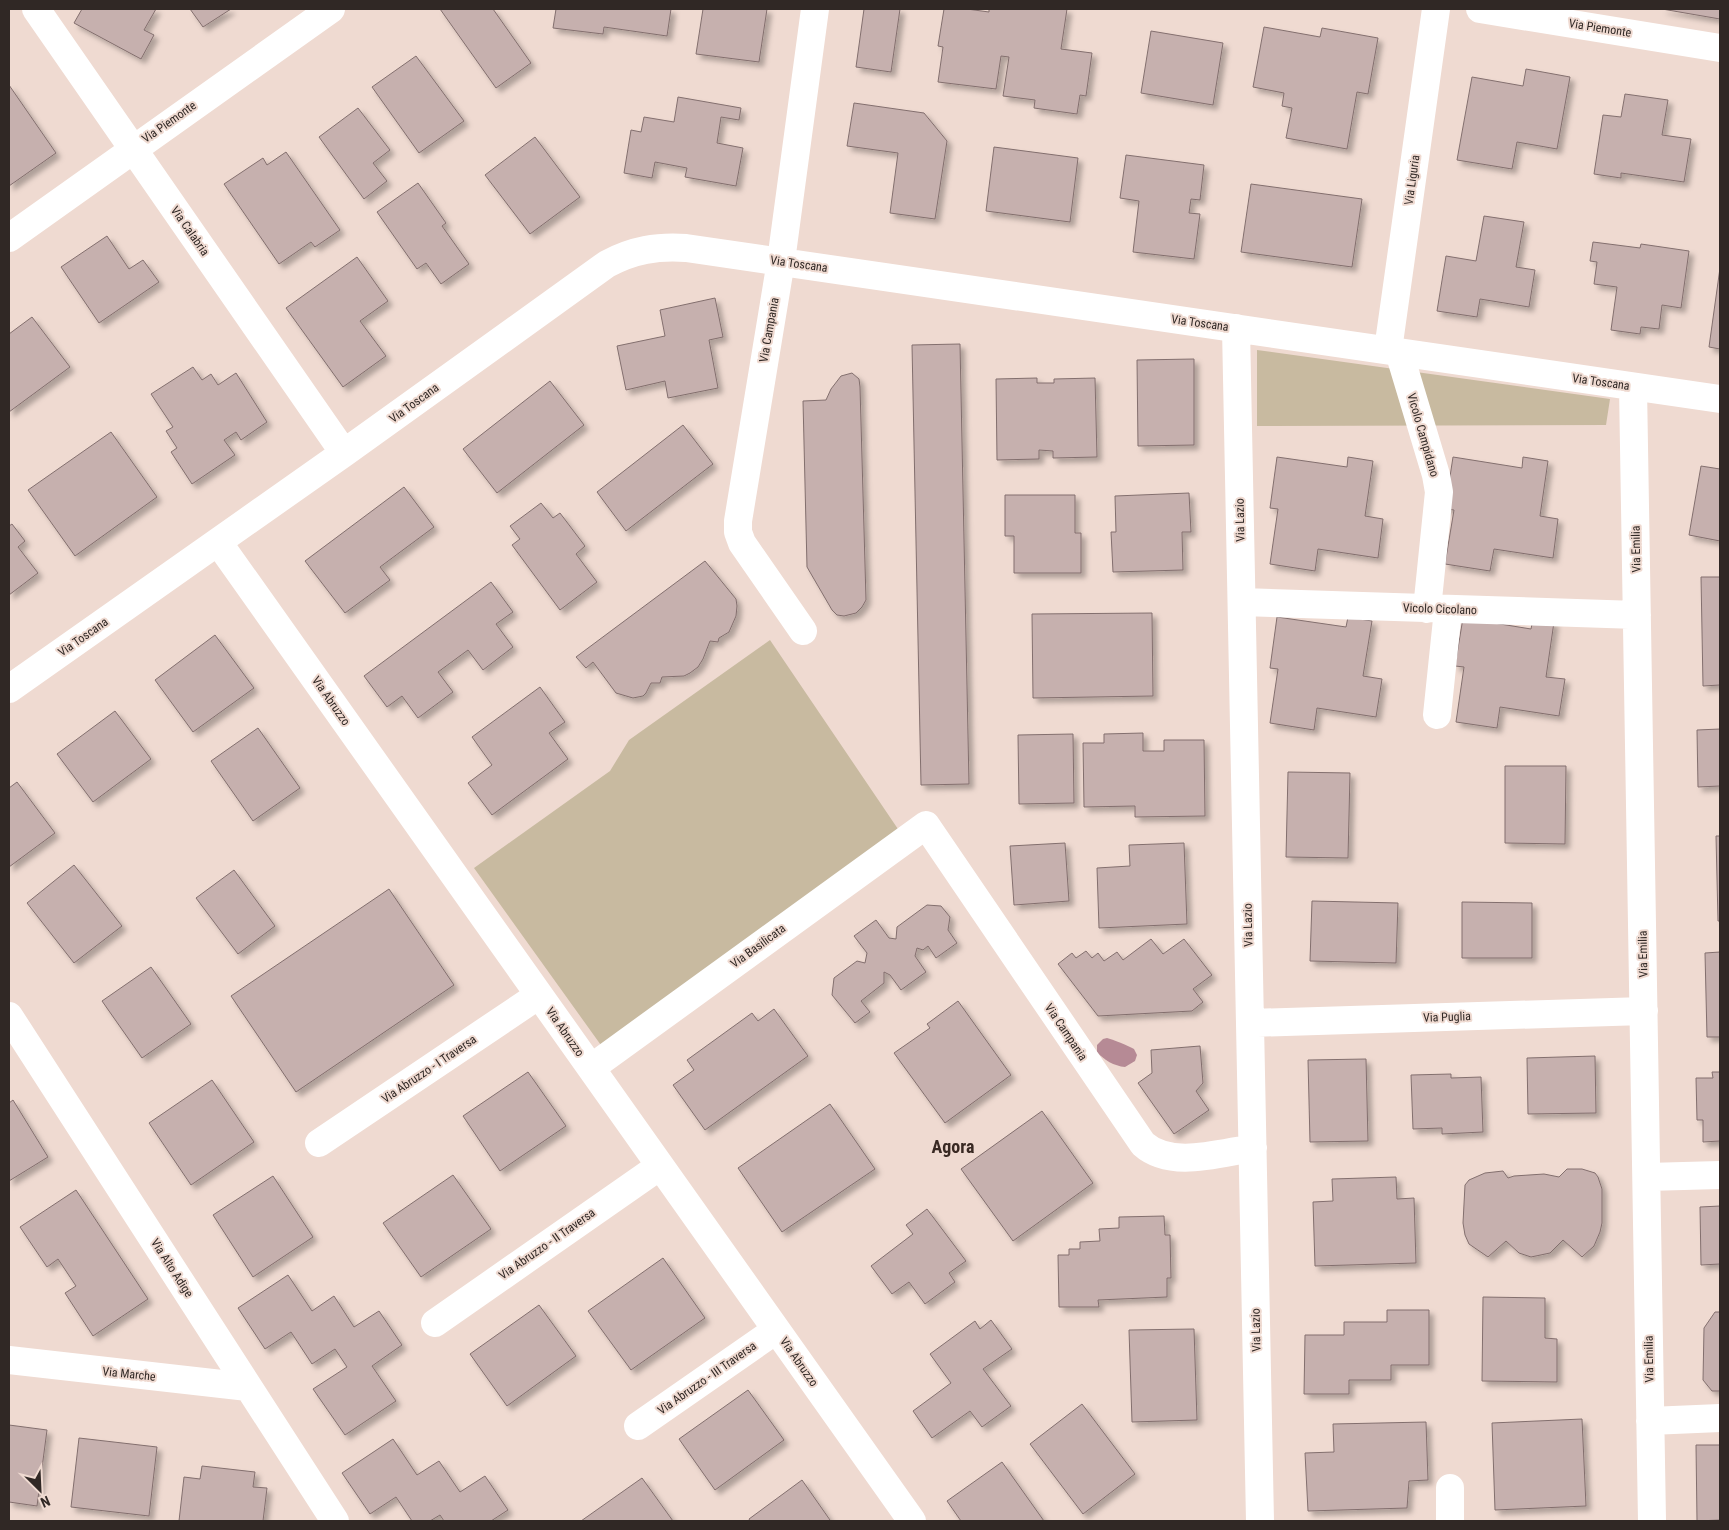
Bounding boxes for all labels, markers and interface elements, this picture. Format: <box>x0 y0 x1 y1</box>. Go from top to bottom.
street label: Via Piemonte <box>1568 16 1633 40</box>
street label: Via Piemonte <box>139 98 199 146</box>
street label: Via Liguria <box>1402 154 1422 206</box>
street label: Via Calabria <box>168 204 212 259</box>
street label: Via Toscana <box>769 253 829 275</box>
street label: Via Campania <box>756 296 782 363</box>
street label: Via Toscana <box>1170 312 1230 334</box>
street label: Via Toscana <box>1571 371 1631 393</box>
street label: Via Toscana <box>387 380 442 426</box>
street label: Vicolo Campidano <box>1404 392 1442 478</box>
street label: Via Lazio <box>1233 498 1247 542</box>
street label: Via Emilia <box>1629 525 1643 573</box>
street label: Vicolo Cicolano <box>1403 601 1477 617</box>
street label: Via Toscana <box>55 615 111 659</box>
street label: Via Abruzzo <box>309 674 353 728</box>
street label: Via Lazio <box>1241 903 1255 947</box>
street label: Via Basilicata <box>728 921 788 971</box>
street label: Via Emilia <box>1636 930 1650 978</box>
street label: Via Campania <box>1042 1001 1090 1063</box>
street label: Via Abruzzo <box>543 1005 587 1059</box>
street label: Via Puglia <box>1423 1009 1471 1025</box>
street label: Via Abruzzo - I Traversa <box>379 1032 479 1106</box>
district label: Agora <box>932 1136 974 1157</box>
street label: Via Abruzzo - II Traversa <box>496 1205 598 1282</box>
street label: Via Alto Adige <box>148 1236 196 1300</box>
street label: Via Lazio <box>1249 1308 1263 1352</box>
street label: Via Abruzzo <box>777 1335 821 1389</box>
street label: Via Emilia <box>1642 1335 1656 1383</box>
street label: Via Abruzzo - III Traversa <box>655 1339 759 1417</box>
street label: Via Marche <box>102 1364 157 1384</box>
north arrow <box>15 1465 65 1515</box>
text: N <box>38 1493 52 1511</box>

